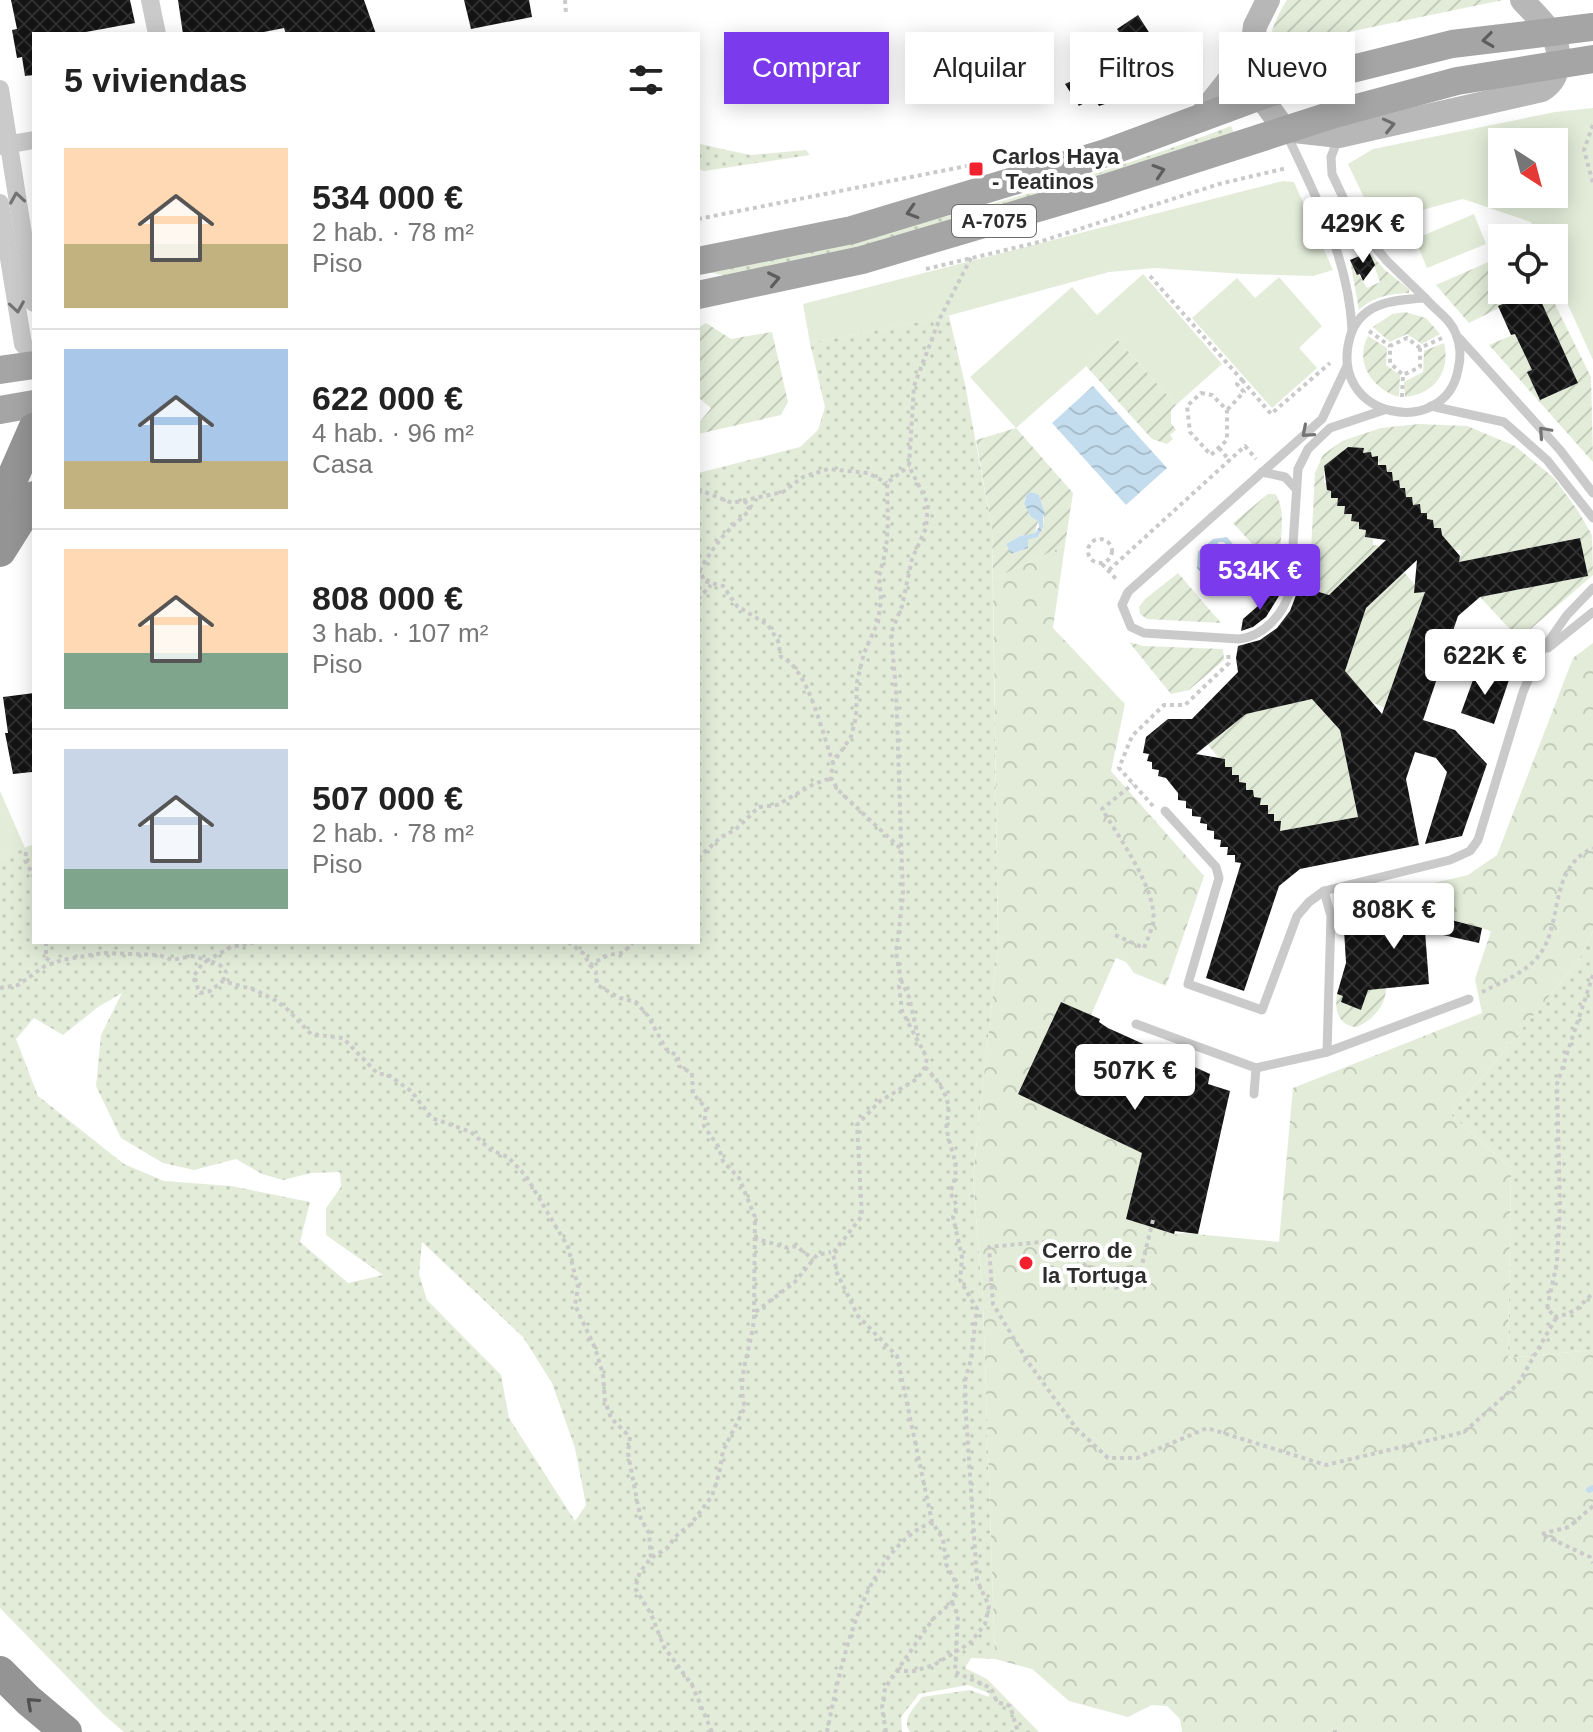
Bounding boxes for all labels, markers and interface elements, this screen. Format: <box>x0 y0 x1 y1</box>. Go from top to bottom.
one-way arrow <box>1481 31 1495 48</box>
chip: Comprar <box>724 32 889 104</box>
chip: Alquilar <box>905 32 1054 104</box>
chip: Filtros <box>1070 32 1203 104</box>
chip: Nuevo <box>1219 32 1355 104</box>
icon: filters <box>624 58 668 102</box>
text: 5 viviendas <box>64 61 247 99</box>
one-way arrow <box>1382 117 1396 134</box>
north arrow <box>1488 128 1568 208</box>
map controls <box>1488 128 1568 304</box>
place label: Carlos Haya - Teatinos <box>992 144 1120 194</box>
marker: Carlos Haya - Teatinos <box>967 160 985 178</box>
one-way arrow <box>1152 164 1166 180</box>
text: 534 000 € <box>312 178 463 216</box>
icon: home <box>128 180 224 276</box>
one-way arrow <box>9 191 26 205</box>
pin: 429K € <box>1298 197 1428 265</box>
one-way arrow <box>905 203 919 219</box>
road number: A-7075 <box>952 205 1036 237</box>
text: 429K € <box>1321 208 1405 238</box>
text: 2 hab. · 78 m² <box>312 217 474 247</box>
button: locate <box>1488 224 1568 304</box>
text: Piso <box>312 248 363 278</box>
one-way arrow <box>767 271 781 288</box>
one-way arrow <box>8 300 25 314</box>
text: 622 000 € <box>312 379 463 417</box>
icon: home <box>128 381 224 477</box>
text: 4 hab. · 96 m² <box>312 418 474 448</box>
one-way arrow <box>1302 422 1317 437</box>
one-way arrow <box>1539 427 1553 442</box>
text: Casa <box>312 449 373 479</box>
pin: 534K € <box>1195 544 1325 612</box>
text: 534K € <box>1218 555 1302 585</box>
text: 808 000 € <box>312 579 463 617</box>
icon: home <box>128 581 224 677</box>
text: 3 hab. · 107 m² <box>312 618 488 648</box>
pin: 622K € <box>1420 629 1550 697</box>
text: 622K € <box>1443 640 1527 670</box>
text: Piso <box>312 649 363 679</box>
text: 507 000 € <box>312 779 463 817</box>
icon: home <box>128 781 224 877</box>
text: 2 hab. · 78 m² <box>312 818 474 848</box>
text: Piso <box>312 849 363 879</box>
pin: 808K € <box>1329 883 1459 951</box>
text: 808K € <box>1352 894 1436 924</box>
pin: 507K € <box>1070 1044 1200 1112</box>
text: 507K € <box>1093 1055 1177 1085</box>
place label: Cerro de la Tortuga <box>1042 1238 1147 1288</box>
marker: Cerro de la Tortuga <box>1017 1254 1035 1272</box>
one-way arrow <box>26 1698 41 1713</box>

